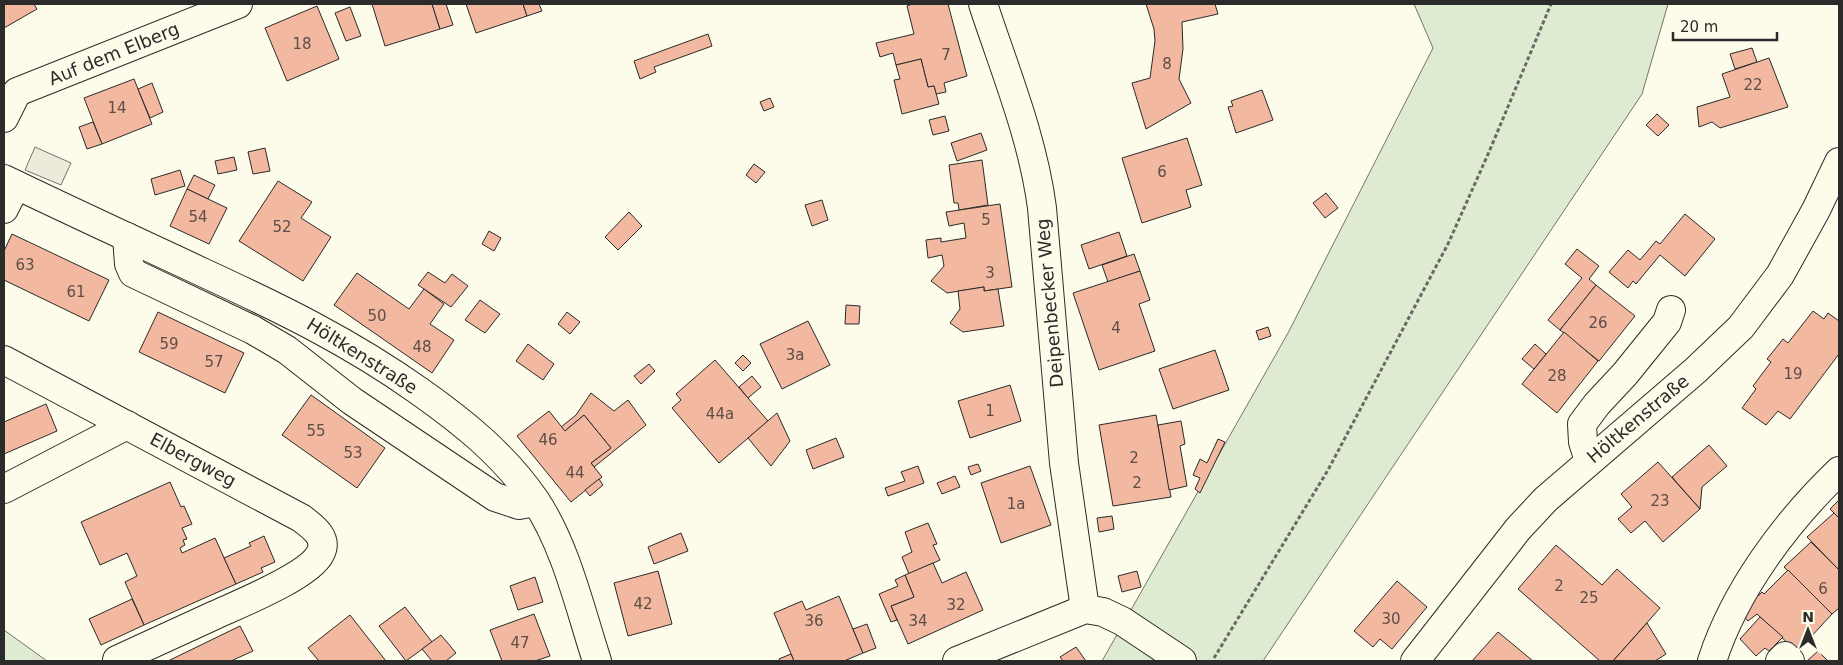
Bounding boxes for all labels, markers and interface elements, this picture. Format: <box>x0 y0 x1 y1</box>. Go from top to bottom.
scale bar <box>1673 10 1777 42</box>
street label: Auf dem Elberg <box>45 18 182 89</box>
text: 20 m <box>1680 18 1718 36</box>
house number: 18 <box>292 35 312 53</box>
house number: 7 <box>941 46 951 64</box>
house number: 8 <box>1162 55 1172 73</box>
house number: 22 <box>1743 76 1763 94</box>
house number: 14 <box>107 99 127 117</box>
house number: 6 <box>1157 163 1167 181</box>
house number: 54 <box>188 208 208 226</box>
house number: 5 <box>981 211 991 229</box>
house number: 52 <box>272 218 292 236</box>
street label: Deipenbecker Weg <box>1032 218 1067 388</box>
house number: 63 <box>15 256 35 274</box>
house number: 3 <box>985 264 995 282</box>
house number: 61 <box>66 283 86 301</box>
house number: 50 <box>367 307 387 325</box>
street label: Höltkenstraße <box>303 313 421 398</box>
house number: 26 <box>1588 314 1608 332</box>
house number: 4 <box>1111 319 1121 337</box>
house number: 59 <box>159 335 179 353</box>
house number: 48 <box>412 338 432 356</box>
house number: 3a <box>786 346 804 364</box>
house number: 57 <box>204 353 224 371</box>
house number: 19 <box>1783 365 1803 383</box>
house number: 28 <box>1547 367 1567 385</box>
street label: Höltkenstraße <box>1583 370 1693 467</box>
house number: 1 <box>985 402 995 420</box>
house number: 44a <box>706 405 734 423</box>
house number: 55 <box>306 422 326 440</box>
street label: Elbergweg <box>147 428 240 491</box>
house number: 46 <box>538 431 558 449</box>
house number: 53 <box>343 444 363 462</box>
house number: 2 <box>1129 449 1139 467</box>
house number: 44 <box>565 464 585 482</box>
house number: 2 <box>1132 474 1142 492</box>
house number: 23 <box>1650 492 1670 510</box>
house number: 1a <box>1007 495 1025 513</box>
house number: 2 <box>1554 577 1564 595</box>
house number: 6 <box>1818 580 1828 598</box>
house number: 25 <box>1579 589 1599 607</box>
house number: 42 <box>633 595 653 613</box>
house number: 32 <box>946 596 966 614</box>
north arrow <box>1783 605 1833 655</box>
text: N <box>1802 609 1814 625</box>
house number: 30 <box>1381 610 1401 628</box>
house number: 36 <box>804 612 824 630</box>
house number: 34 <box>908 612 928 630</box>
house number: 47 <box>510 634 530 652</box>

